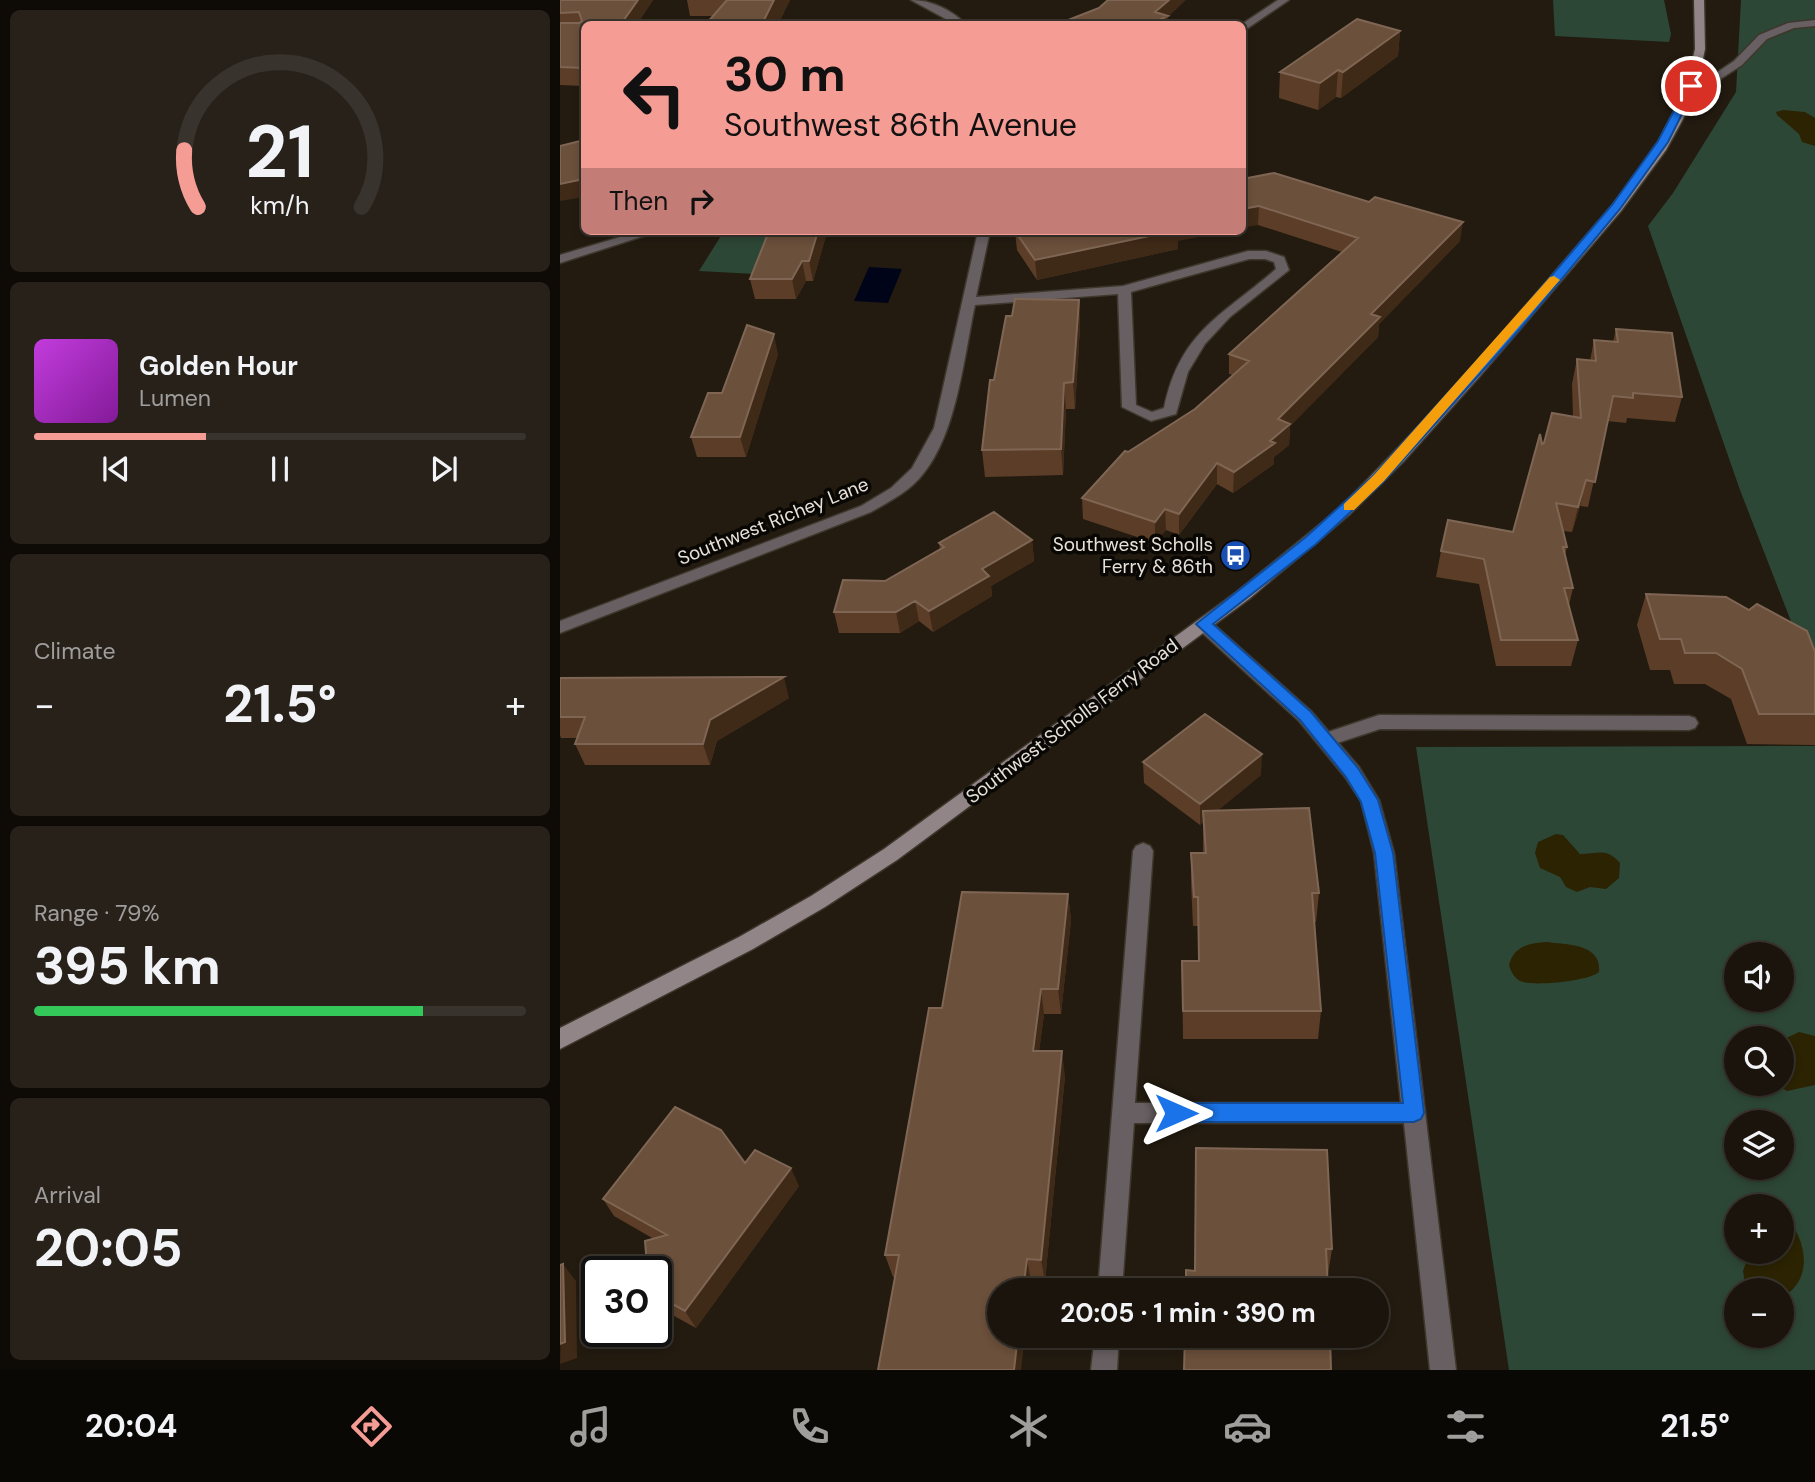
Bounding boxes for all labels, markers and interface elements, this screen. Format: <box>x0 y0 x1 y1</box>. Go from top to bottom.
text: 30 m <box>724 42 846 106</box>
icon: left <box>609 49 700 140</box>
pin <box>1661 56 1721 116</box>
icon: arrive <box>1672 67 1710 105</box>
text: Southwest 86th Avenue <box>724 104 1077 146</box>
text: 21 <box>246 105 314 200</box>
icon: right <box>682 182 720 220</box>
text: Then <box>609 184 668 218</box>
text: km/h <box>250 189 310 222</box>
text: Golden Hour <box>139 349 298 383</box>
text: Lumen <box>139 383 211 413</box>
icon: previous <box>97 450 135 488</box>
icon: pause <box>261 450 299 488</box>
icon: next <box>425 450 463 488</box>
street label: Southwest Richey Lane <box>674 471 872 571</box>
place label: Southwest Scholls Ferry & 86th <box>1053 532 1213 579</box>
bus stop icon: Southwest Scholls Ferry & 86th <box>1219 538 1253 572</box>
street label: Southwest Scholls Ferry Road <box>961 633 1183 809</box>
text: Climate <box>34 636 116 666</box>
text: 21.5° <box>223 670 337 738</box>
text: − <box>34 680 55 730</box>
text: + <box>505 680 526 730</box>
text: Range · 79% <box>34 898 160 928</box>
text: 395 km <box>34 932 221 1000</box>
map controls <box>1724 942 1794 1348</box>
button: sound <box>1724 942 1794 1012</box>
button: search <box>1724 1026 1794 1096</box>
position arrow <box>1139 1076 1213 1150</box>
button: layers <box>1724 1110 1794 1180</box>
text: Arrival <box>34 1180 101 1210</box>
button: + <box>1724 1194 1794 1264</box>
text: 20:05 <box>34 1214 183 1282</box>
speed limit sign: 30 <box>581 1256 672 1347</box>
button: − <box>1724 1278 1794 1348</box>
text: 20:05 · 1 min · 390 m <box>1060 1296 1316 1330</box>
icon: directions <box>347 1402 396 1451</box>
icon: music <box>566 1402 615 1451</box>
icon: phone <box>785 1402 834 1451</box>
icon: climate <box>1004 1402 1053 1451</box>
icon: car <box>1223 1402 1272 1451</box>
icon: filters <box>1441 1402 1490 1451</box>
text: 20:04 <box>85 1405 177 1447</box>
text: 21.5° <box>1660 1405 1730 1447</box>

